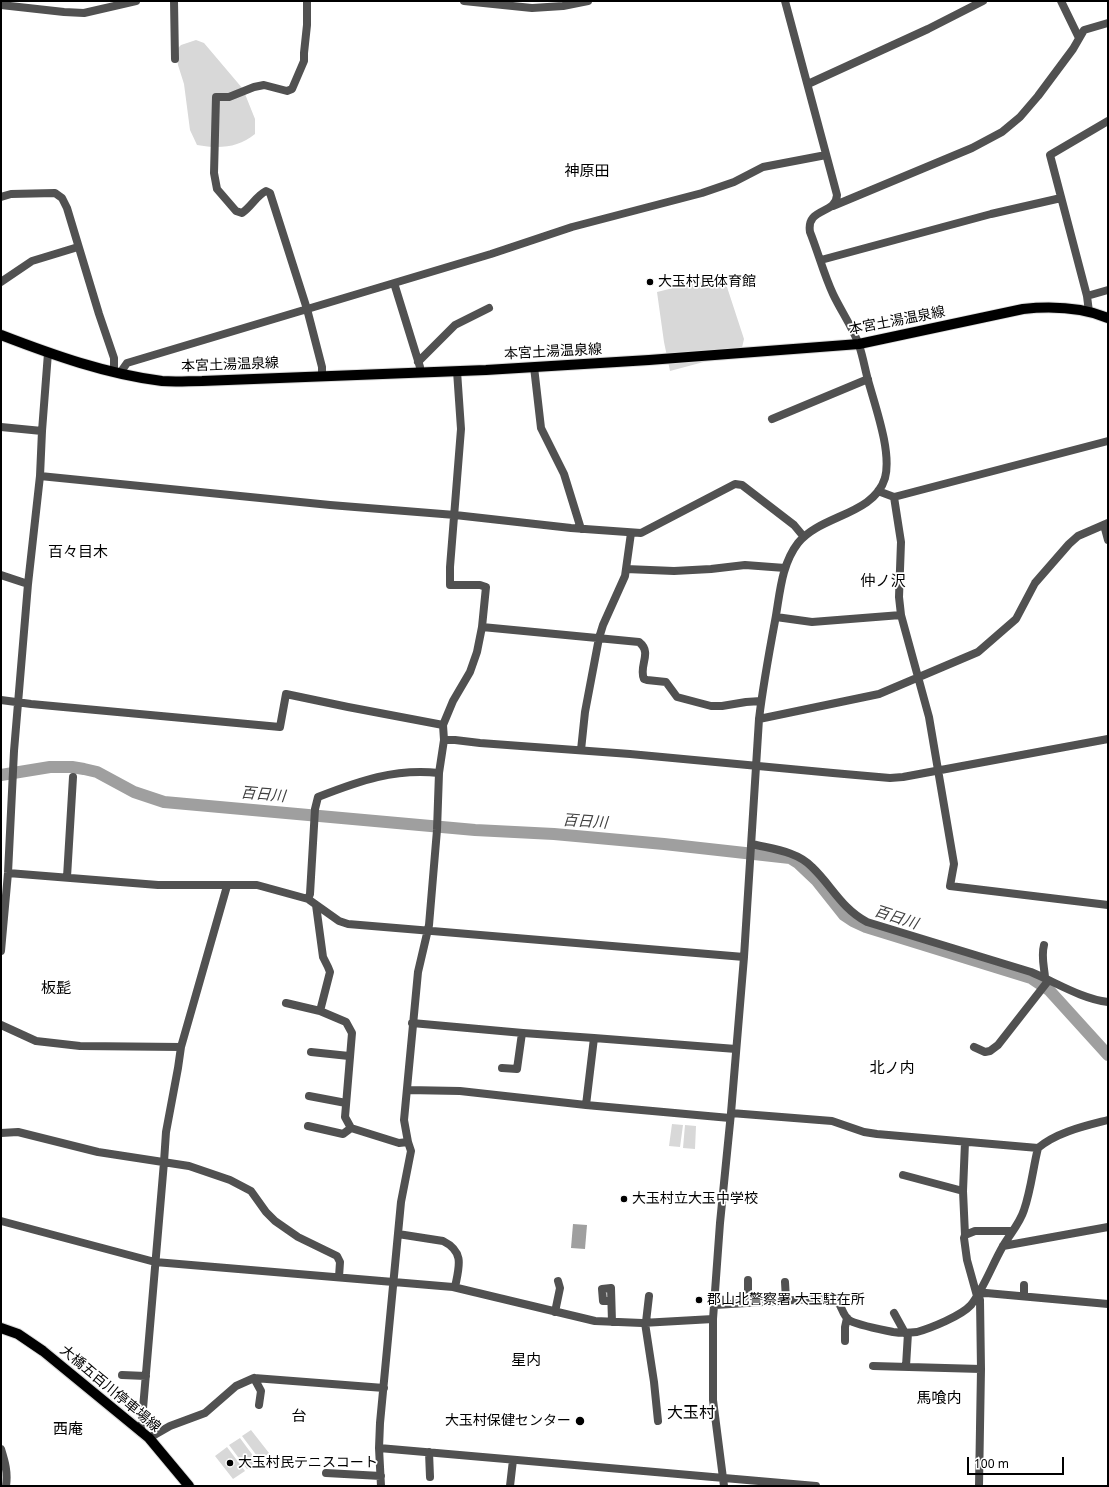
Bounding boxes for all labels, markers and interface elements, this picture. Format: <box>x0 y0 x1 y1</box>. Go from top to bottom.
district label: 神原田 <box>565 163 609 181</box>
place label: 大玉村民体育館 <box>658 274 756 290</box>
marker: 大玉村民体育館 <box>645 277 655 287</box>
street label: 本宮土湯温泉線 <box>847 303 947 339</box>
street label: 本宮土湯温泉線 <box>504 341 602 363</box>
street label: 本宮土湯温泉線 <box>181 355 279 375</box>
district label: 百々目木 <box>48 544 108 562</box>
district label: 仲ノ沢 <box>861 573 905 591</box>
water label: 百日川 <box>240 784 286 806</box>
water label: 百日川 <box>562 811 608 833</box>
water label: 百日川 <box>872 902 920 934</box>
district label: 板髭 <box>41 980 71 998</box>
district label: 北ノ内 <box>870 1060 914 1078</box>
place label: 大玉村立大玉中学校 <box>632 1191 758 1207</box>
marker: 大玉村立大玉中学校 <box>619 1194 629 1204</box>
place label: 郡山北警察署 大玉駐在所 <box>707 1292 865 1308</box>
marker: 郡山北警察署 大玉駐在所 <box>694 1295 704 1305</box>
street label: 大橋五百川停車場線 <box>56 1342 164 1436</box>
district label: 星内 <box>511 1352 541 1370</box>
district label: 馬喰内 <box>917 1390 961 1408</box>
district label: 大玉村 <box>667 1403 715 1423</box>
district label: 台 <box>292 1408 306 1426</box>
place label: 大玉村保健センター <box>445 1413 571 1429</box>
marker: 大玉村保健センター <box>574 1415 586 1427</box>
district label: 西庵 <box>53 1421 83 1439</box>
scale bar <box>969 1449 1066 1475</box>
place label: 大玉村民テニスコート <box>238 1455 378 1471</box>
text: 100 m <box>974 1455 1009 1472</box>
marker: 大玉村民テニスコート <box>225 1458 235 1468</box>

